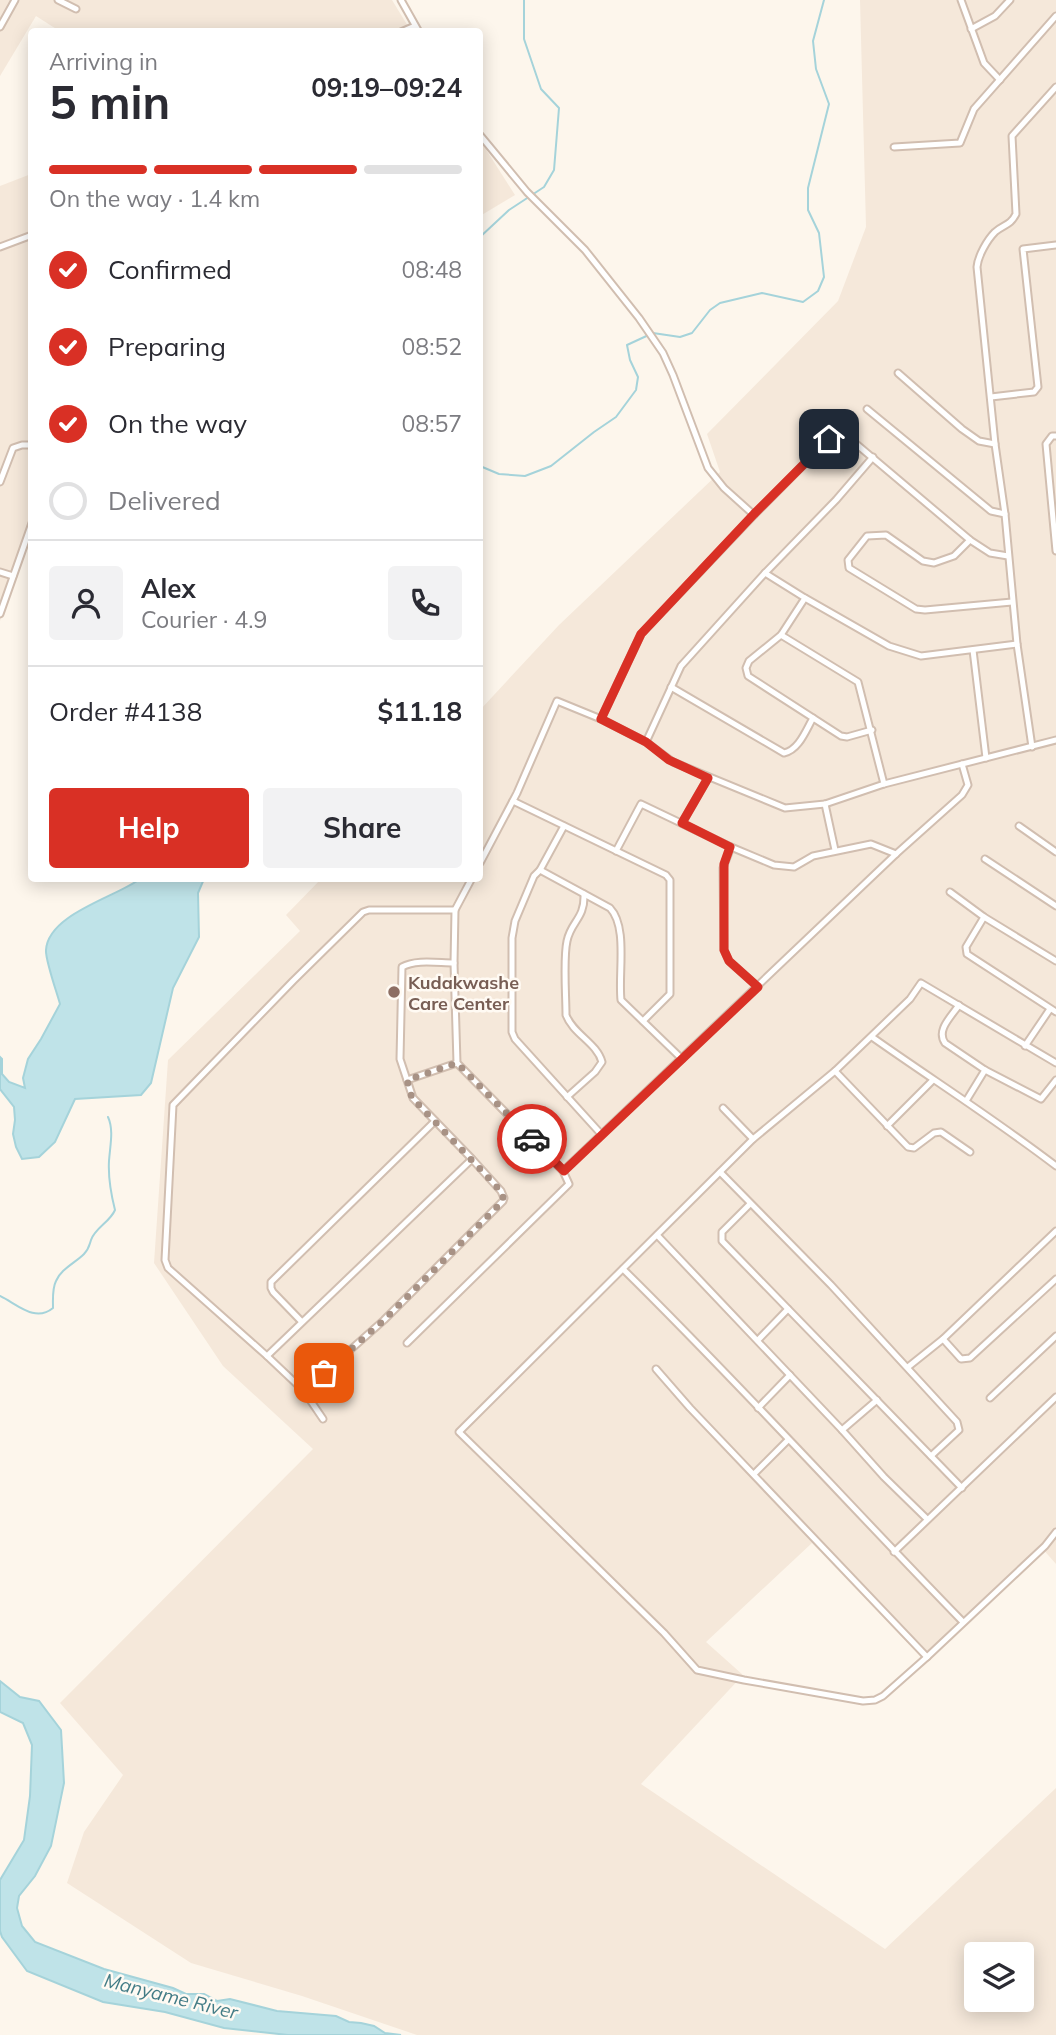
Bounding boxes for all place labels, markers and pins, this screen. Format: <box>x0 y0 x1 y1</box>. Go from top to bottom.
pin <box>799 409 859 469</box>
place label: Kudakwashe Care Center <box>408 971 519 1015</box>
marker: Kudakwashe Care Center <box>386 984 402 1000</box>
pin <box>294 1343 354 1403</box>

